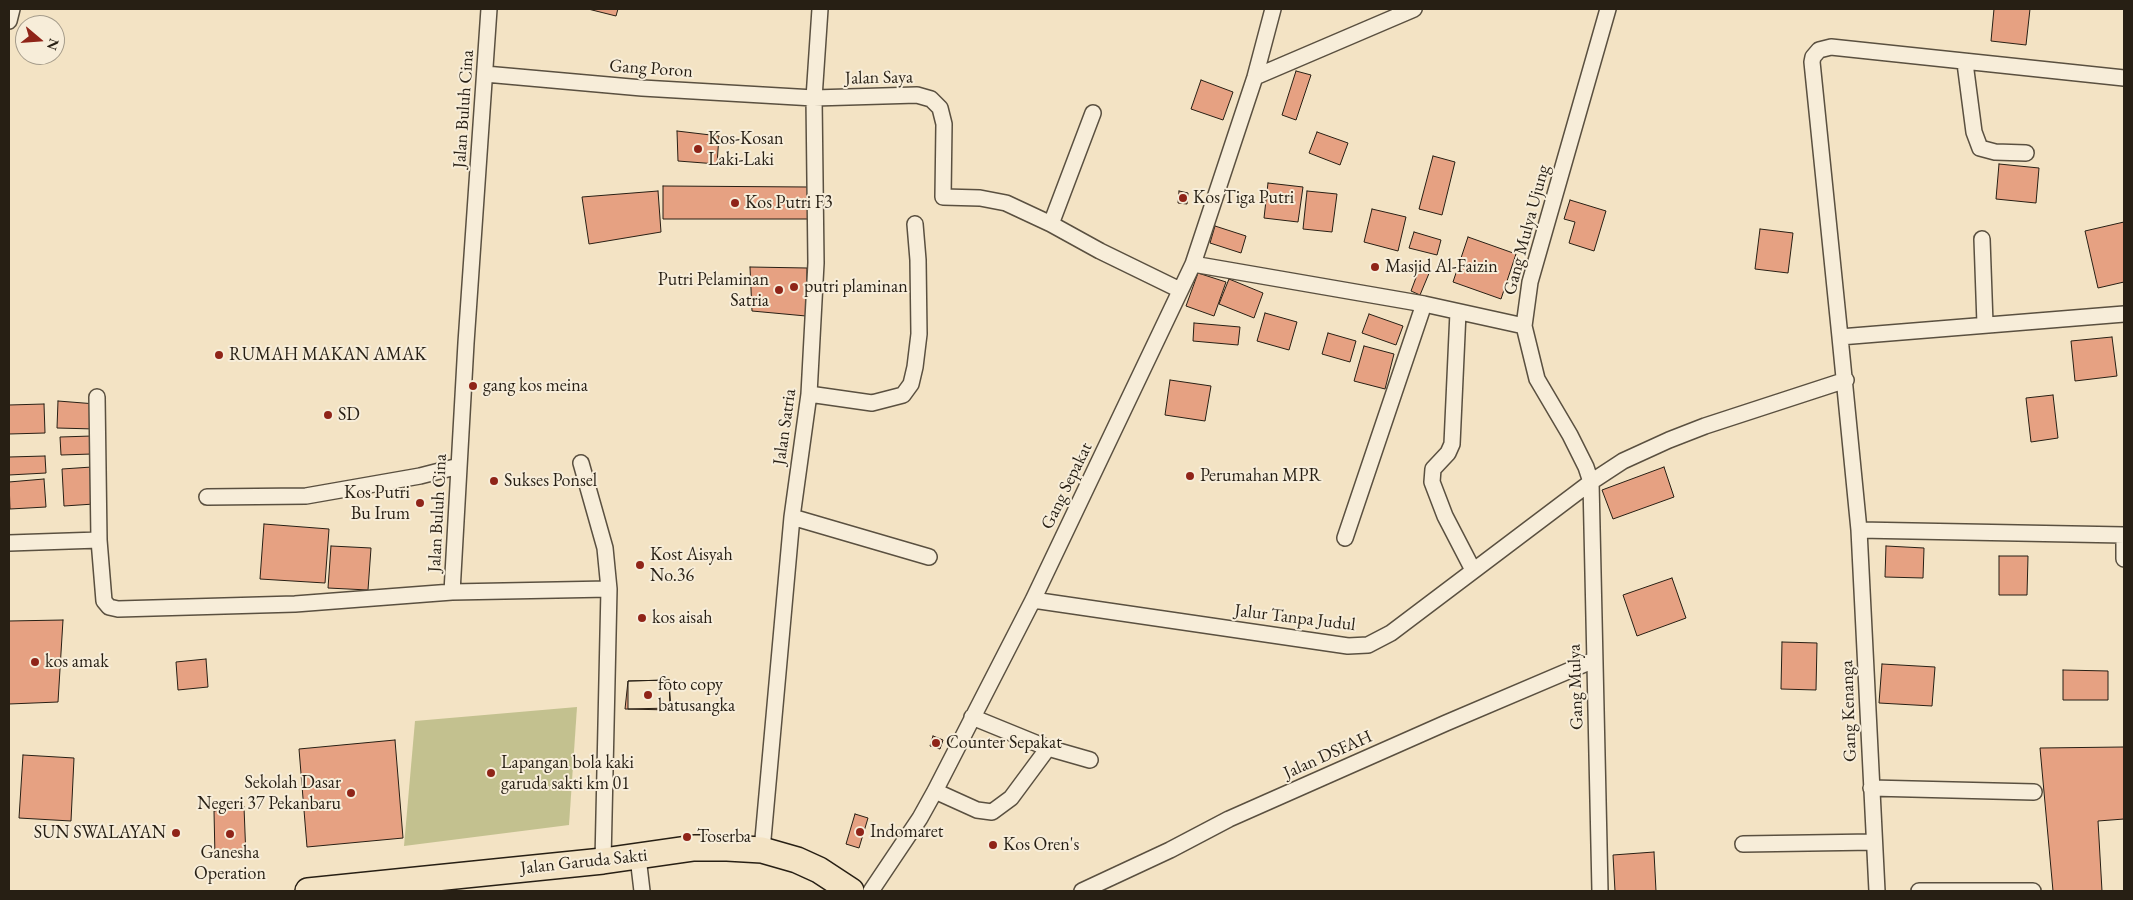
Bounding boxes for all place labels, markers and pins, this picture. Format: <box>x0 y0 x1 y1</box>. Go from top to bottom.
place label: Kos-Kosan Laki-Laki <box>708 128 784 170</box>
marker: Kos-Kosan Laki-Laki <box>692 143 704 155</box>
place label: Kos Tiga Putri <box>1193 187 1294 209</box>
place label: Kos Putri F3 <box>745 192 833 214</box>
marker: Kos Tiga Putri <box>1177 192 1189 204</box>
marker: Kos Putri F3 <box>729 197 741 209</box>
place label: Masjid Al-Faizin <box>1385 256 1498 278</box>
marker: Masjid Al-Faizin <box>1369 261 1381 273</box>
place label: Putri Pelaminan Satria <box>658 269 769 312</box>
place label: putri plaminan <box>804 276 908 298</box>
marker: putri plaminan <box>788 281 800 293</box>
marker: Putri Pelaminan Satria <box>773 284 785 296</box>
place label: RUMAH MAKAN AMAK <box>229 344 427 366</box>
marker: RUMAH MAKAN AMAK <box>213 349 225 361</box>
place label: gang kos meina <box>483 375 588 397</box>
marker: gang kos meina <box>467 380 479 392</box>
place label: SD <box>338 404 360 426</box>
marker: SD <box>322 409 334 421</box>
place label: Perumahan MPR <box>1200 465 1321 487</box>
place label: Sukses Ponsel <box>504 470 597 492</box>
marker: Perumahan MPR <box>1184 470 1196 482</box>
marker: Sukses Ponsel <box>488 475 500 487</box>
place label: Kos Putri Bu Irum <box>344 482 410 524</box>
marker: Kos Putri Bu Irum <box>414 497 426 509</box>
place label: Kost Aisyah No.36 <box>650 544 733 586</box>
marker: Kost Aisyah No.36 <box>634 559 646 571</box>
place label: kos aisah <box>652 607 713 629</box>
marker: kos aisah <box>636 612 648 624</box>
place label: kos amak <box>45 651 109 673</box>
marker: kos amak <box>29 656 41 668</box>
place label: foto copy batusangka <box>658 674 735 716</box>
marker: foto copy batusangka <box>642 689 654 701</box>
place label: Counter Sepakat <box>946 732 1062 754</box>
marker: Counter Sepakat <box>930 737 942 749</box>
place label: Lapangan bola kaki garuda sakti km 01 <box>501 752 634 794</box>
marker: Lapangan bola kaki garuda sakti km 01 <box>485 767 497 779</box>
place label: Sekolah Dasar Negeri 37 Pekanbaru <box>197 772 341 814</box>
marker: Sekolah Dasar Negeri 37 Pekanbaru <box>345 787 357 799</box>
place label: Indomaret <box>870 821 944 843</box>
place label: SUN SWALAYAN <box>34 822 166 844</box>
place label: Toserba <box>697 826 751 848</box>
marker: Indomaret <box>854 826 866 838</box>
marker: SUN SWALAYAN <box>170 827 182 839</box>
marker: Ganesha Operation <box>224 828 236 840</box>
marker: Toserba <box>681 831 693 843</box>
place label: Kos Oren's <box>1003 834 1079 856</box>
marker: Kos Oren's <box>987 839 999 851</box>
place label: Ganesha Operation <box>194 842 266 884</box>

